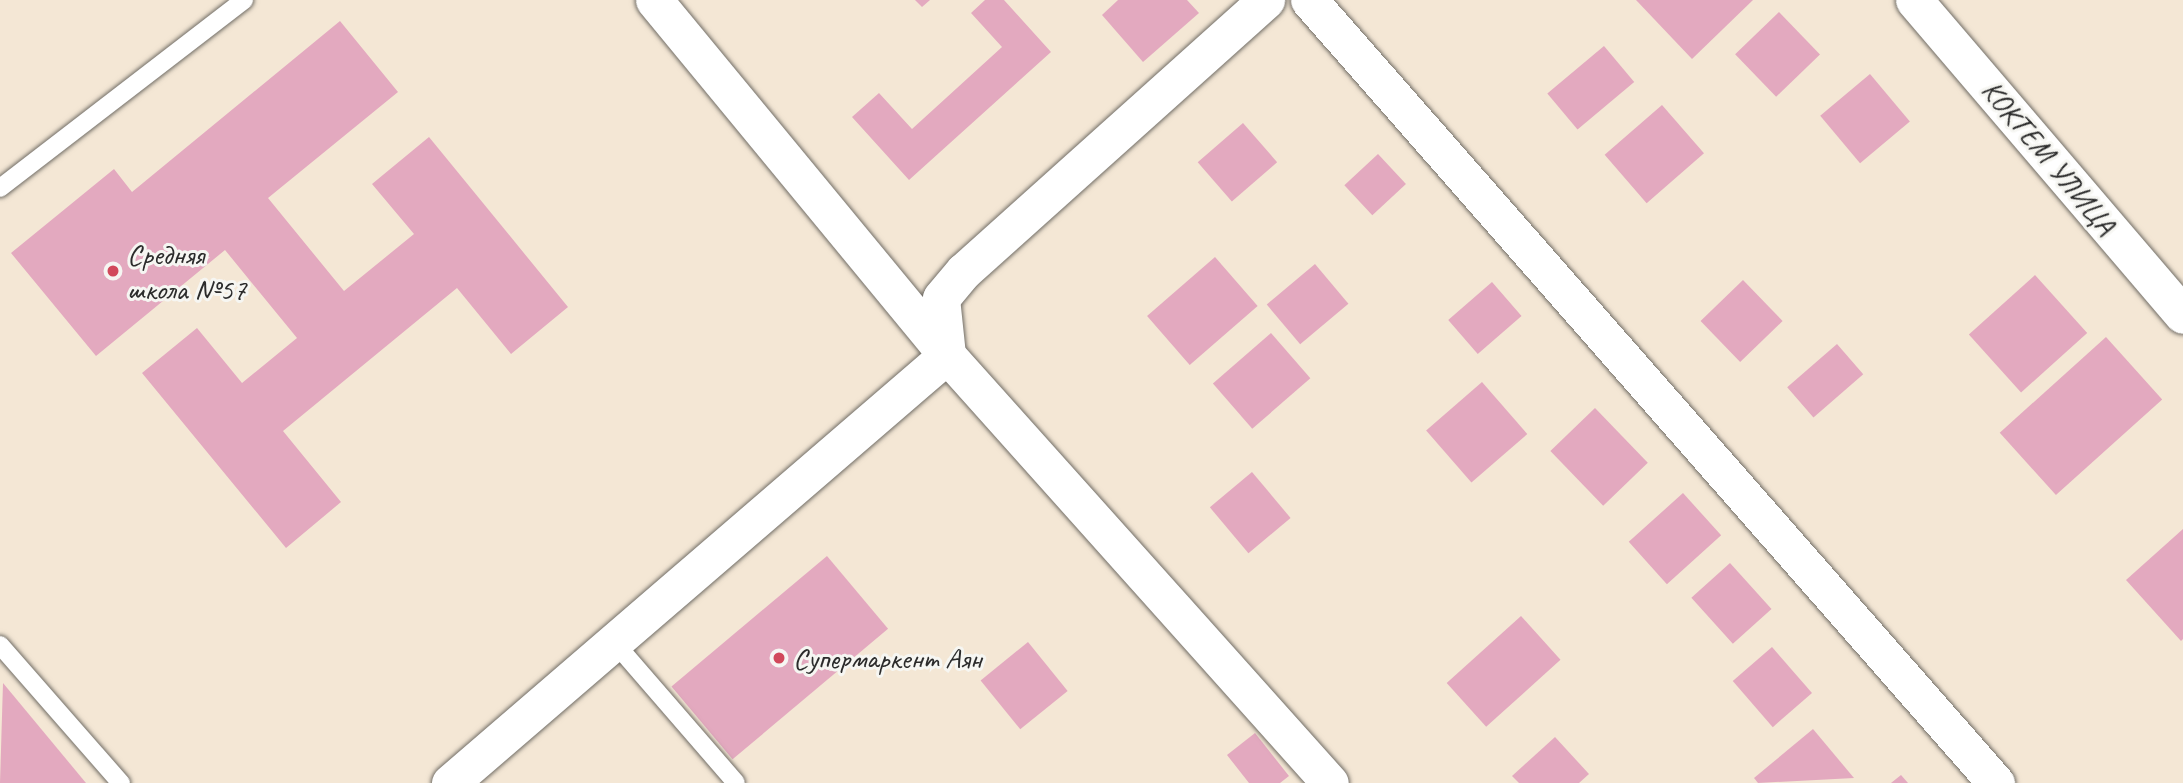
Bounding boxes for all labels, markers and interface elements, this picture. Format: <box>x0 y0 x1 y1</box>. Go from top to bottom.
street label: КОКТЕМ УЛИЦА <box>1974 73 2124 241</box>
place label: Средняя школа №57 <box>127 236 246 306</box>
marker: Средняя школа №57 <box>105 263 121 279</box>
place label: Супермаркент Аян <box>793 640 983 676</box>
marker: Супермаркент Аян <box>771 650 787 666</box>

